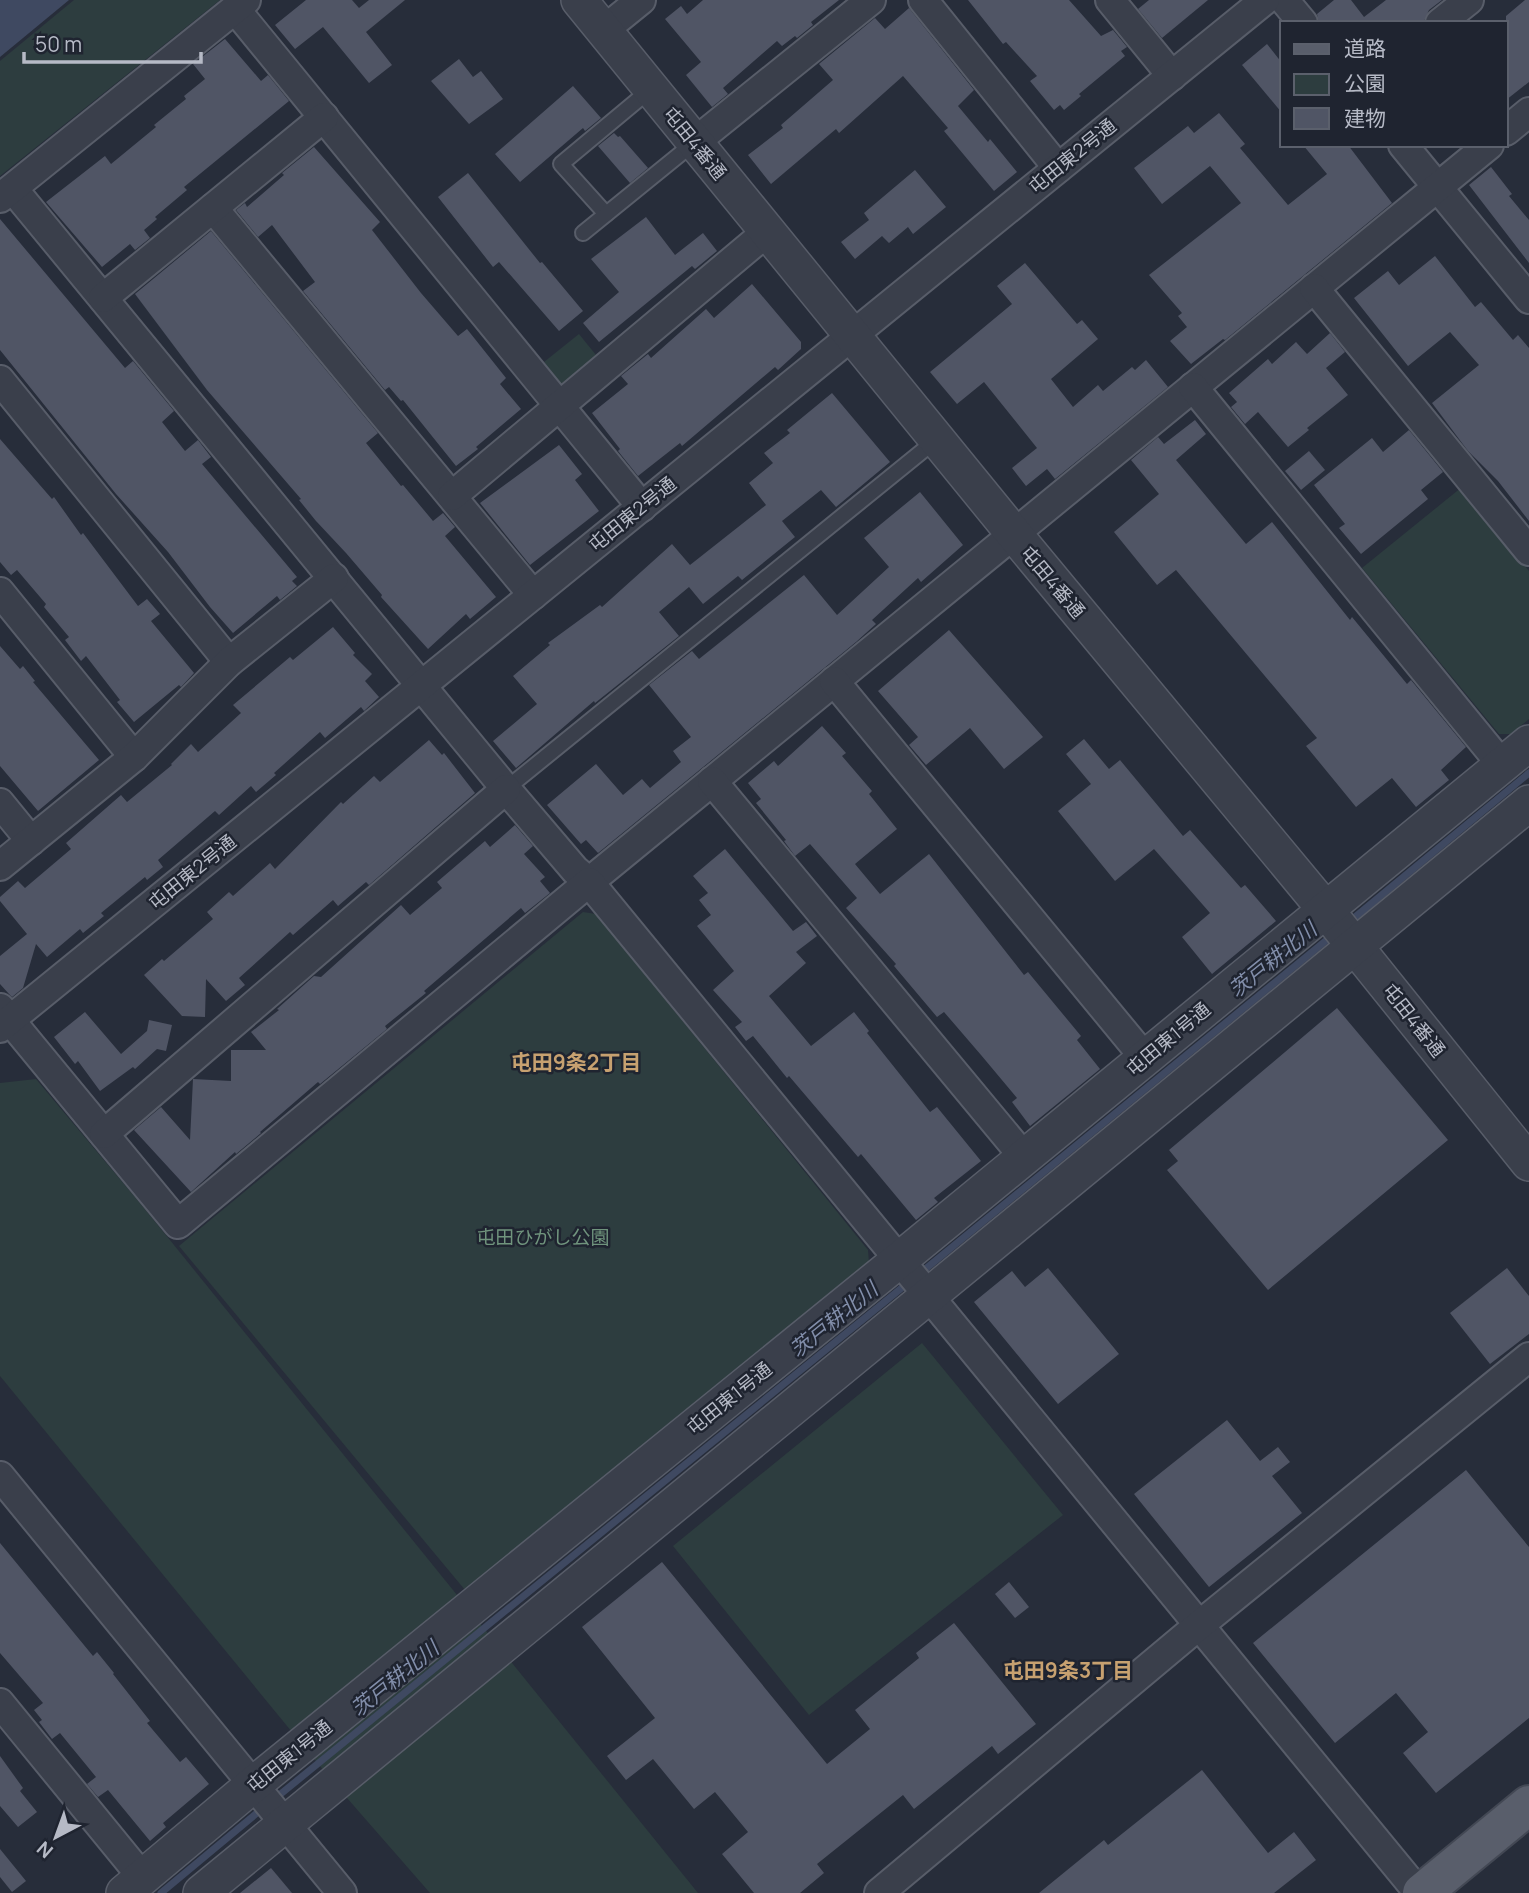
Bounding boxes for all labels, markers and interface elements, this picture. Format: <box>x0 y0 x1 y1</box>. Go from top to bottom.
scale bar <box>24 21 201 65</box>
legend <box>1280 21 1508 147</box>
text: 50 m <box>35 30 82 58</box>
text: 道路 <box>1344 34 1386 62</box>
text: 公園 <box>1344 69 1386 97</box>
street label: 屯田4番通 <box>657 101 733 185</box>
text: 建物 <box>1344 104 1386 132</box>
street label: 屯田東2号通 <box>1023 113 1121 199</box>
street label: 屯田東2号通 <box>583 471 681 557</box>
street label: 屯田4番通 <box>1015 540 1091 624</box>
street label: 屯田東2号通 <box>143 829 241 915</box>
water label: 茨戸耕北川 <box>1223 914 1324 1003</box>
street label: 屯田4番通 <box>1377 978 1451 1062</box>
street label: 屯田東1号通 <box>1120 996 1216 1082</box>
district label: 屯田9条2丁目 <box>511 1048 641 1076</box>
park label: 屯田ひがし公園 <box>476 1224 610 1250</box>
water label: 茨戸耕北川 <box>784 1274 885 1363</box>
street label: 屯田東1号通 <box>681 1356 777 1440</box>
water label: 茨戸耕北川 <box>345 1633 446 1722</box>
district label: 屯田9条3丁目 <box>1003 1656 1133 1684</box>
street label: 屯田東1号通 <box>241 1714 337 1798</box>
north arrow <box>21 1802 91 1872</box>
text: N <box>31 1836 59 1864</box>

